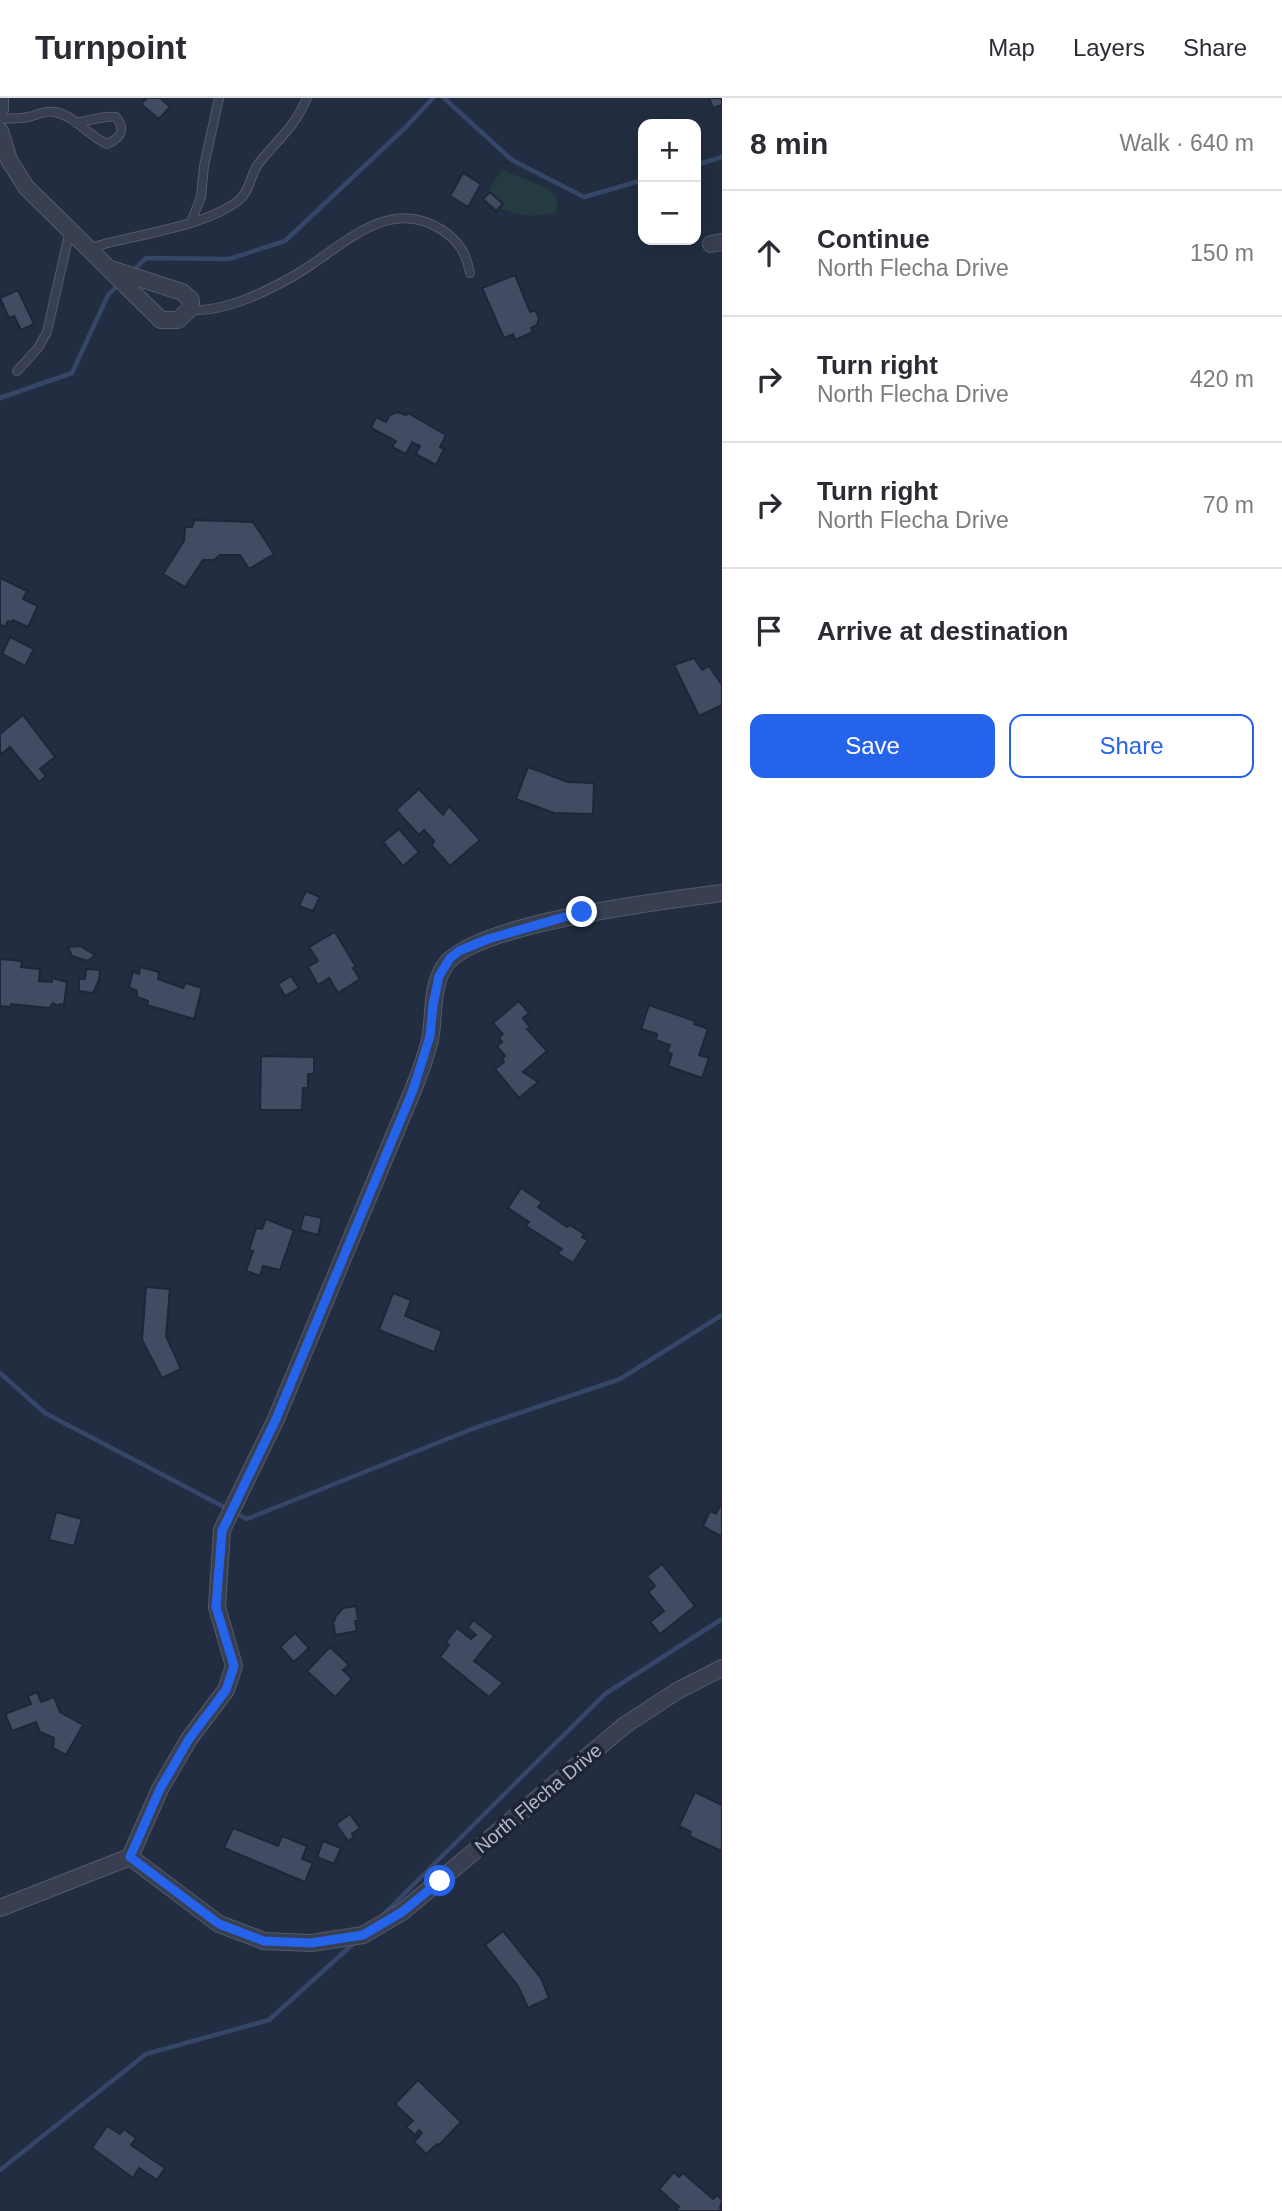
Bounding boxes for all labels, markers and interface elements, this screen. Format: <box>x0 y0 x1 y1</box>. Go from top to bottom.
text: Turnpoint <box>35 29 187 66</box>
text: Map <box>988 34 1035 61</box>
text: Layers <box>1073 34 1145 61</box>
text: Share <box>1183 34 1247 61</box>
map controls <box>638 119 701 245</box>
button: + <box>638 119 701 182</box>
text: 8 min <box>750 127 828 160</box>
text: Walk · 640 m <box>1119 130 1254 156</box>
button: − <box>638 182 701 245</box>
text: Continue <box>817 224 930 254</box>
icon: ahead <box>750 234 788 272</box>
text: 150 m <box>1190 240 1254 266</box>
text: North Flecha Drive <box>817 255 1009 281</box>
text: Turn right <box>817 350 938 380</box>
icon: right <box>750 360 788 398</box>
text: 420 m <box>1190 366 1254 392</box>
text: North Flecha Drive <box>817 381 1009 407</box>
text: Turn right <box>817 476 938 506</box>
icon: right <box>750 486 788 524</box>
text: 70 m <box>1203 492 1254 518</box>
text: North Flecha Drive <box>817 507 1009 533</box>
icon: arrive <box>750 612 788 650</box>
text: Arrive at destination <box>817 616 1068 646</box>
button: Save <box>750 714 995 778</box>
button: Share <box>1009 714 1254 778</box>
route end <box>566 896 597 927</box>
street label: North Flecha Drive <box>471 1739 606 1857</box>
route start <box>424 1865 455 1896</box>

